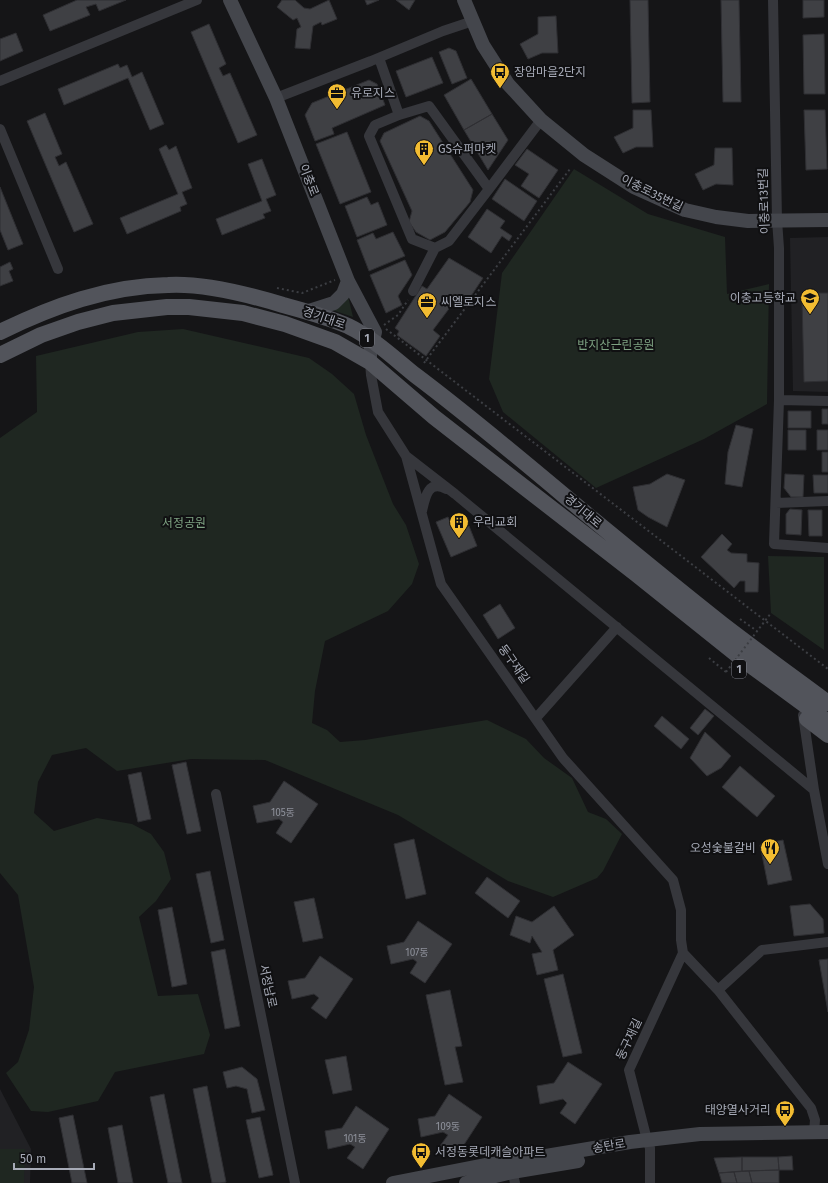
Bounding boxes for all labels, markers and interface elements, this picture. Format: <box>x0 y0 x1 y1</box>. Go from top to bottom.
bus stop icon: 장암마을2단지 <box>489 61 511 89</box>
place label: 장암마을2단지 <box>514 65 586 79</box>
office icon: 유로지스 <box>326 82 348 110</box>
place label: 유로지스 <box>351 86 395 100</box>
building icon: GS슈퍼마켓 <box>413 138 435 166</box>
place label: GS슈퍼마켓 <box>438 142 496 156</box>
street label: 이충로 <box>297 162 321 198</box>
street label: 이충로13번길 <box>756 168 772 234</box>
street label: 이충로35번길 <box>619 172 685 214</box>
school or university icon: 이충고등학교 <box>799 287 821 315</box>
office icon: 씨엘로지스 <box>416 291 438 319</box>
place label: 이충고등학교 <box>730 291 796 305</box>
place label: 씨엘로지스 <box>441 295 496 309</box>
street label: 경기대로 <box>301 304 347 332</box>
road number: 1 <box>360 329 374 347</box>
park label: 반지산근린공원 <box>577 338 655 352</box>
street label: 경기대로 <box>562 491 604 531</box>
building icon: 우리교회 <box>448 511 470 539</box>
place label: 우리교회 <box>473 515 517 529</box>
park label: 서정공원 <box>162 516 206 530</box>
street label: 둥구재길 <box>496 642 532 686</box>
road number: 1 <box>732 660 746 678</box>
house number: 105동 <box>271 807 295 819</box>
restaurant icon: 오성숯불갈비 <box>759 837 781 865</box>
place label: 오성숯불갈비 <box>690 841 756 855</box>
house number: 107동 <box>405 947 429 959</box>
street label: 서정남로 <box>257 963 279 1009</box>
street label: 둥구재길 <box>613 1016 645 1062</box>
bus stop icon: 태양열사거리 <box>774 1099 796 1127</box>
place label: 태양열사거리 <box>705 1103 771 1117</box>
house number: 109동 <box>436 1121 460 1133</box>
house number: 101동 <box>343 1133 367 1145</box>
street label: 송탄로 <box>592 1136 626 1156</box>
bus stop icon: 서정동롯데캐슬아파트 <box>410 1141 432 1169</box>
scale bar <box>14 1145 94 1171</box>
place label: 서정동롯데캐슬아파트 <box>435 1145 545 1159</box>
text: 50 m <box>20 1152 46 1166</box>

